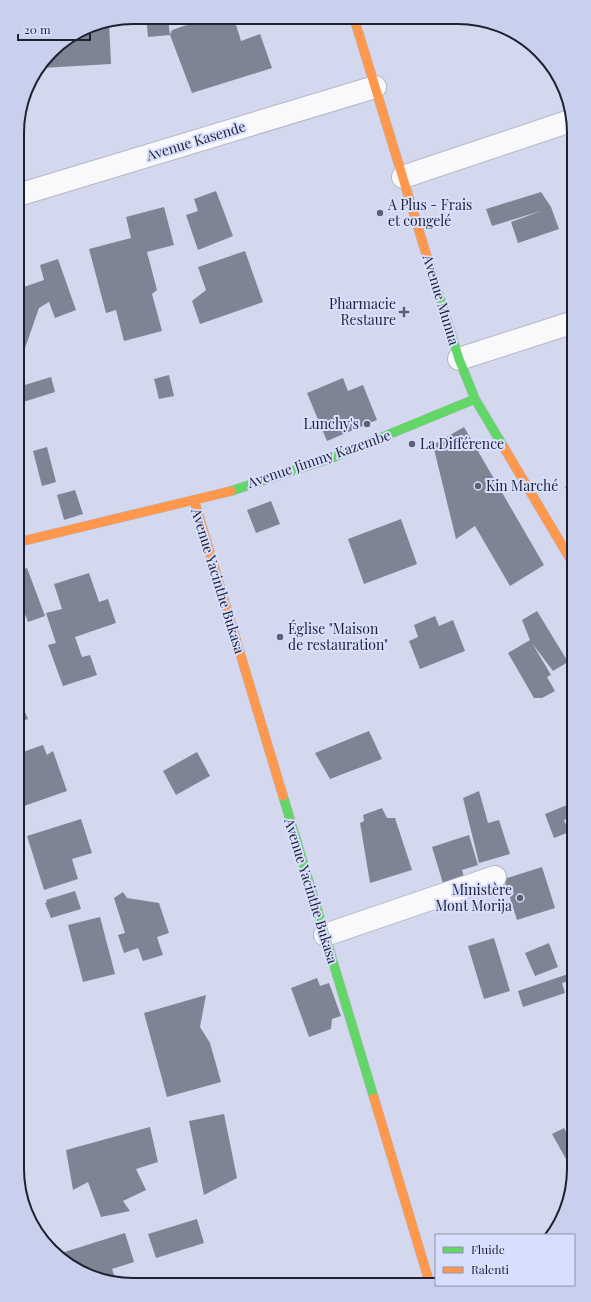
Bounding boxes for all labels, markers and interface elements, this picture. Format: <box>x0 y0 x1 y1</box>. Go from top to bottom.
scale bar <box>18 16 90 42</box>
text: 20 m <box>24 21 51 37</box>
street label: Avenue Kasende <box>143 116 248 165</box>
place label: A Plus - Frais et congelé <box>387 195 472 230</box>
marker: A Plus - Frais et congelé <box>375 208 385 218</box>
street label: Avenue Munua <box>418 251 464 347</box>
place label: Pharmacie Restaure <box>329 294 396 329</box>
marker: Pharmacie Restaure <box>399 307 409 317</box>
place label: Lunchy's <box>303 414 359 433</box>
marker: Lunchy's <box>362 419 372 429</box>
street label: Avenue Jimmy Kazembe <box>244 425 393 492</box>
place label: La Différence <box>420 434 504 453</box>
marker: La Différence <box>407 439 417 449</box>
place label: Kin Marché <box>486 476 558 495</box>
marker: Kin Marché <box>473 481 483 491</box>
street label: Avenue Yacinthe Bukasa <box>187 505 250 656</box>
place label: Église "Maison de restauration" <box>288 619 388 654</box>
marker: Église "Maison de restauration" <box>275 632 285 642</box>
street label: Avenue Yacinthe Bukasa <box>280 815 343 966</box>
place label: Ministère Mont Morija <box>435 880 512 915</box>
marker: Ministère Mont Morija <box>515 893 525 903</box>
legend <box>435 1234 575 1286</box>
text: Fluide <box>471 1241 505 1257</box>
text: Ralenti <box>471 1261 510 1277</box>

